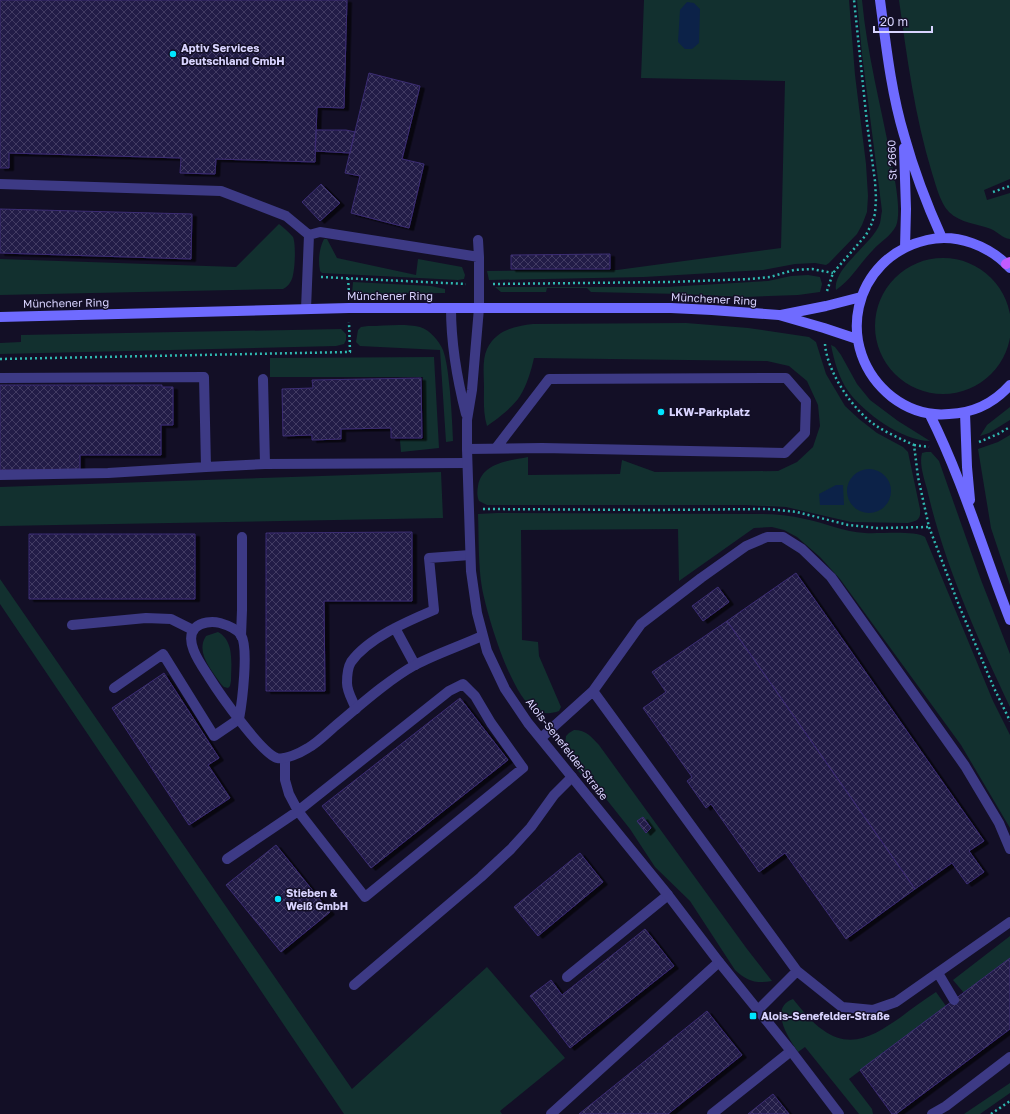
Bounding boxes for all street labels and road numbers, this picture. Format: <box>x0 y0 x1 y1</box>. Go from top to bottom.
street label: St 2660 <box>884 139 899 180</box>
street label: Münchener Ring <box>347 289 433 302</box>
street label: Münchener Ring <box>671 290 757 307</box>
street label: Münchener Ring <box>23 295 109 310</box>
street label: Alois-Senefelder-Straße <box>524 695 611 802</box>

